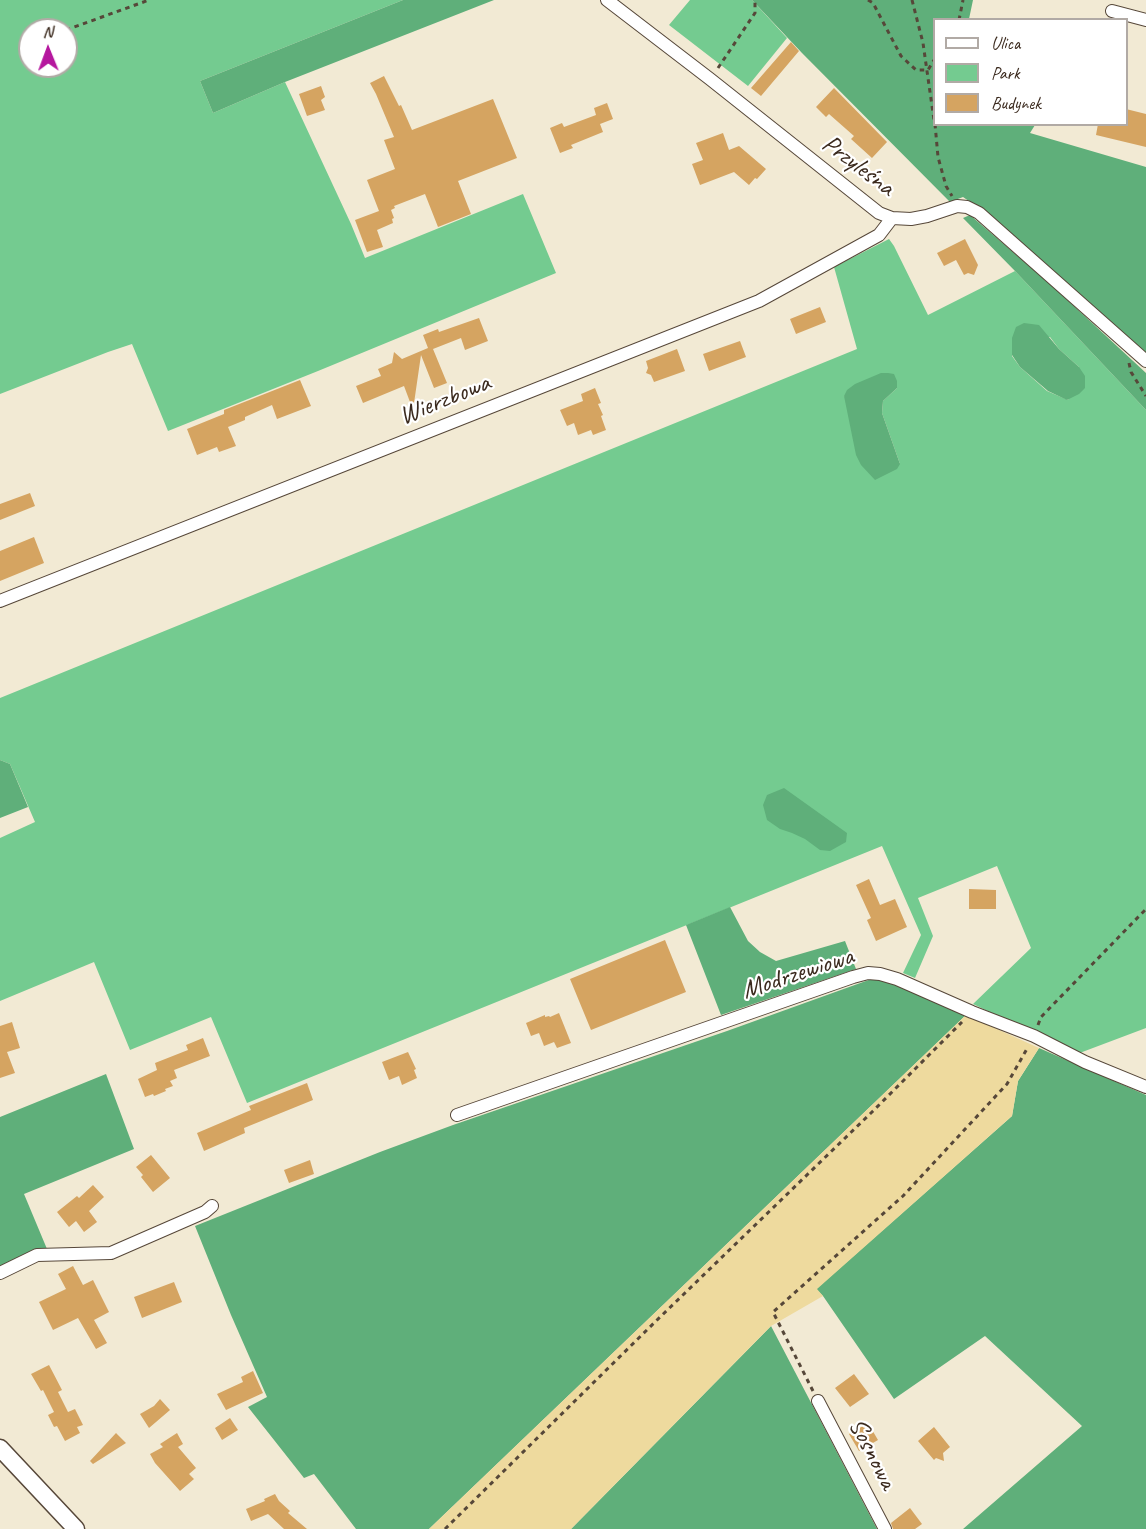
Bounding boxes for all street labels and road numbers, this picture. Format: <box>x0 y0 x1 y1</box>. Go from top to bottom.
street label: Przyleśna <box>815 128 901 204</box>
street label: Wierzbowa <box>395 368 495 432</box>
street label: Modrzewiowa <box>738 941 858 1007</box>
street label: Sosnowa <box>841 1413 903 1495</box>

